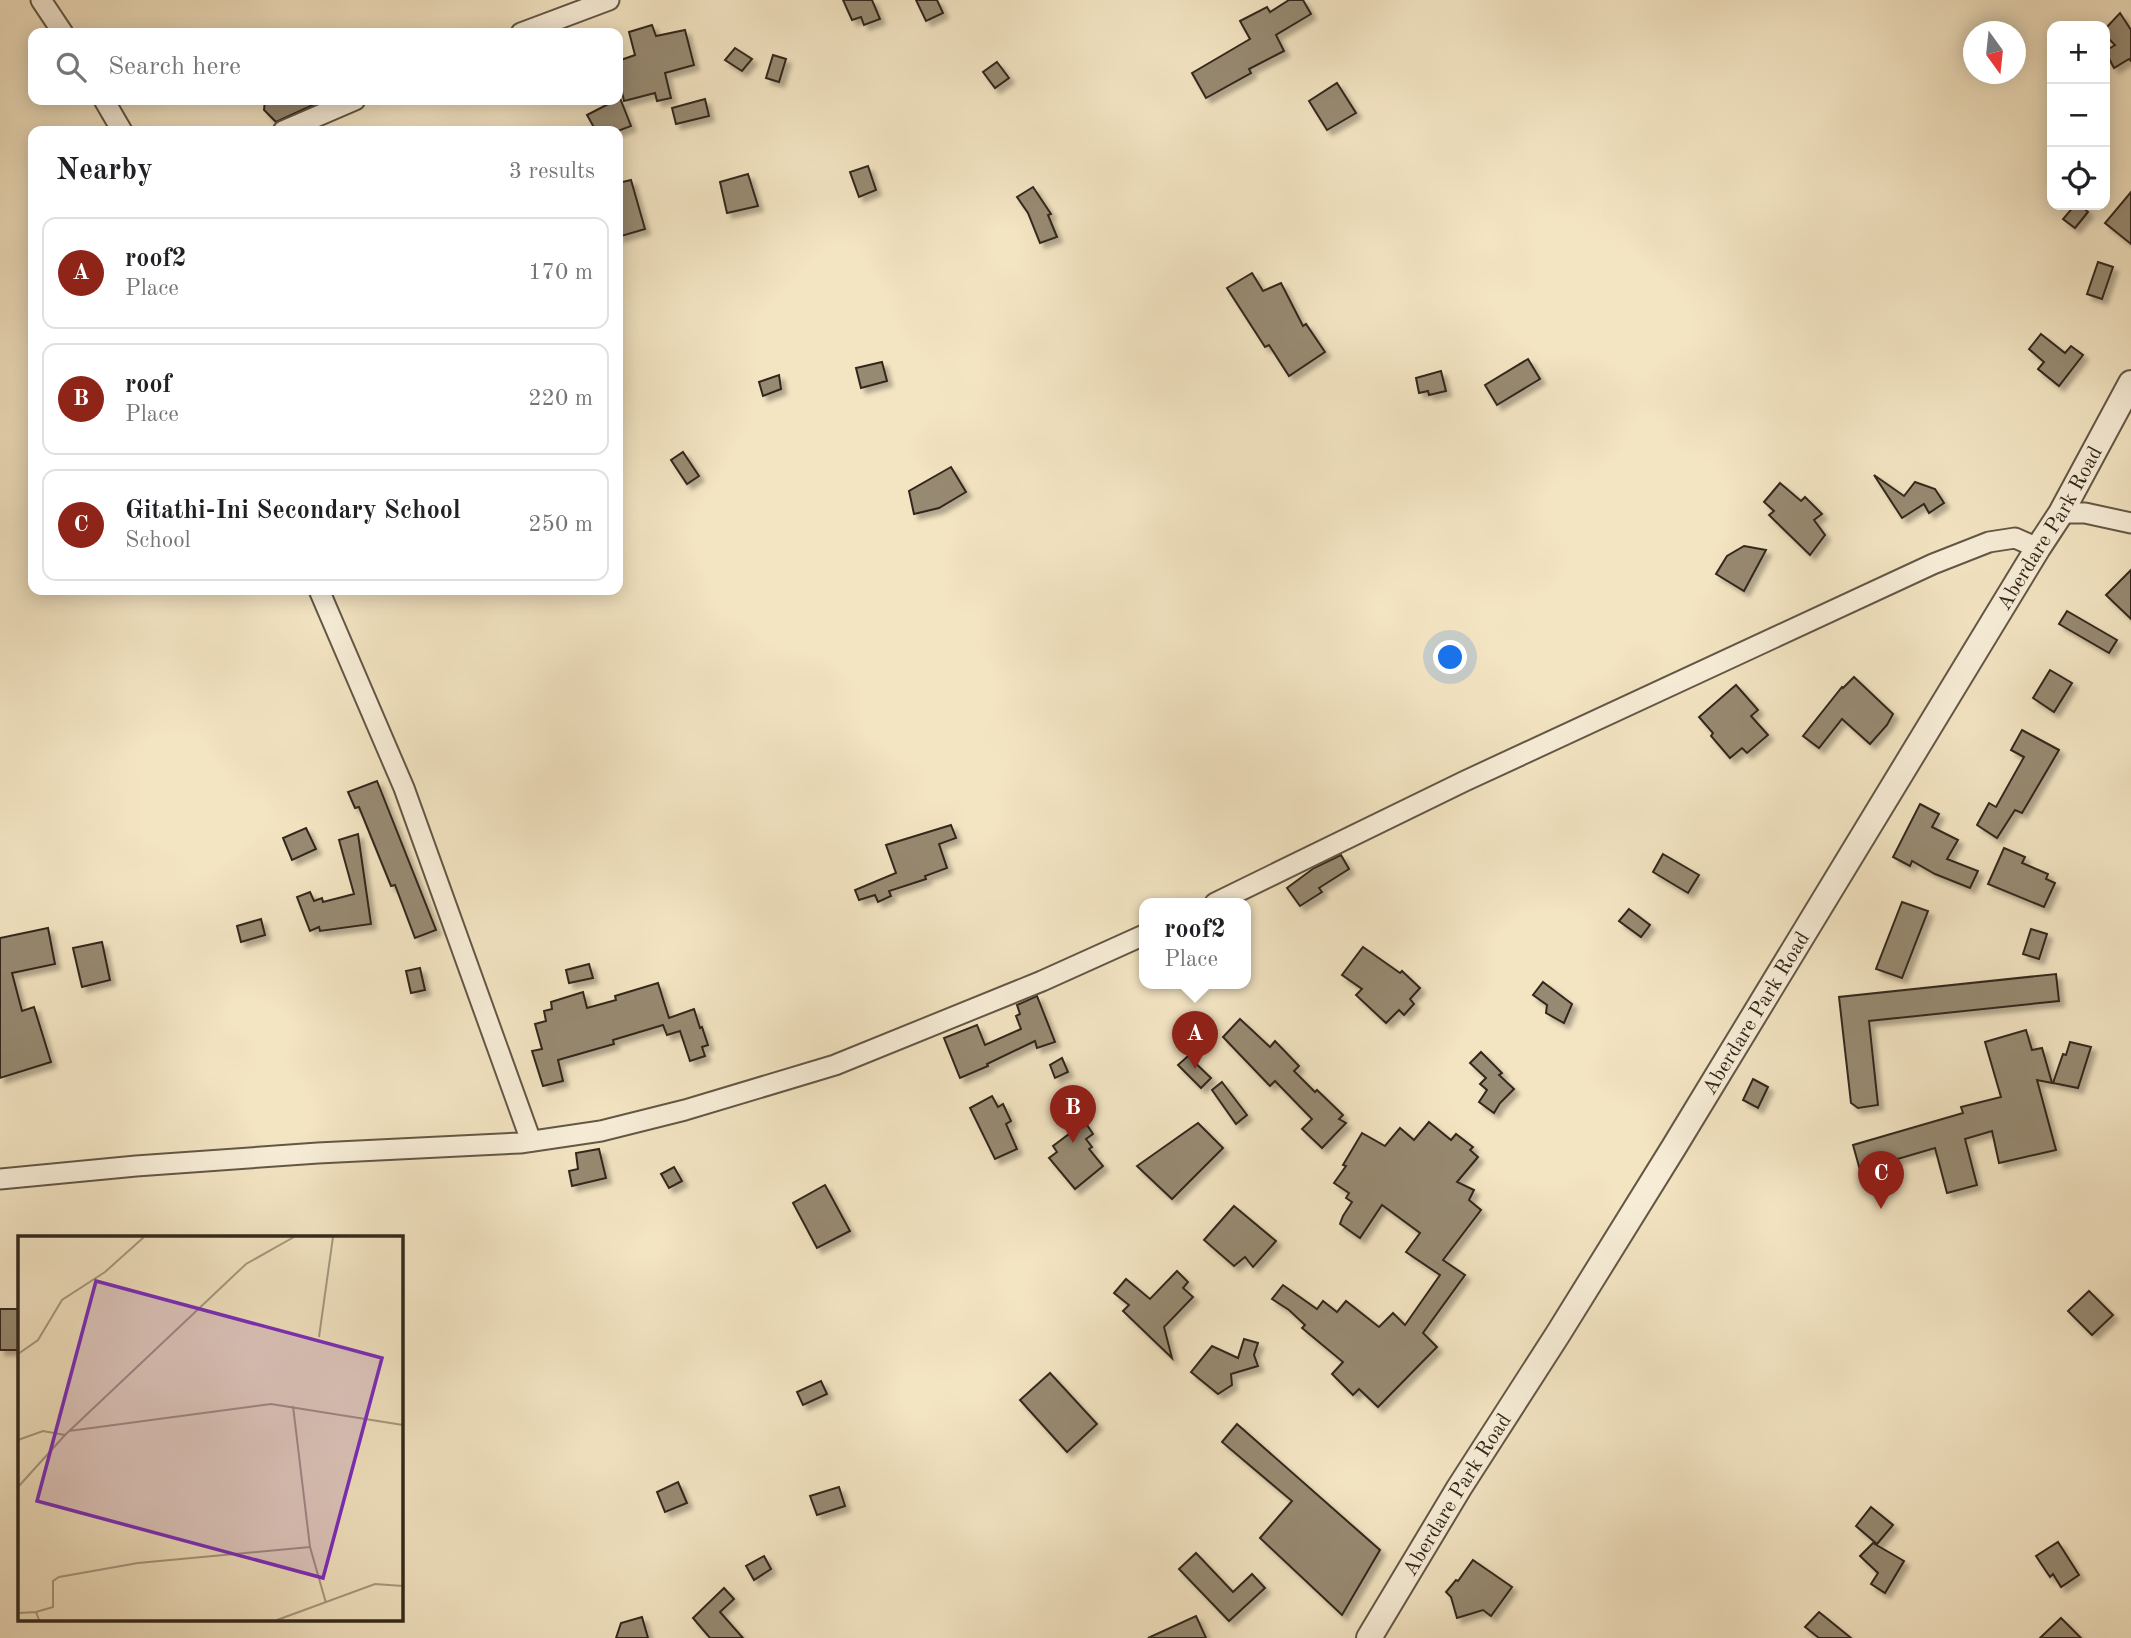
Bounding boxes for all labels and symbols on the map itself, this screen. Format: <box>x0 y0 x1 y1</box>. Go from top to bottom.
north arrow <box>1963 21 2026 84</box>
street label: Aberdare Park Road <box>1994 443 2107 614</box>
your location <box>1433 640 1467 674</box>
street label: Aberdare Park Road <box>1699 928 1814 1099</box>
pin: A <box>1172 1011 1218 1069</box>
pin: B <box>1050 1085 1096 1143</box>
pin: C <box>1858 1151 1904 1209</box>
inset map <box>18 1236 402 1620</box>
street label: Aberdare Park Road <box>1400 1410 1516 1580</box>

